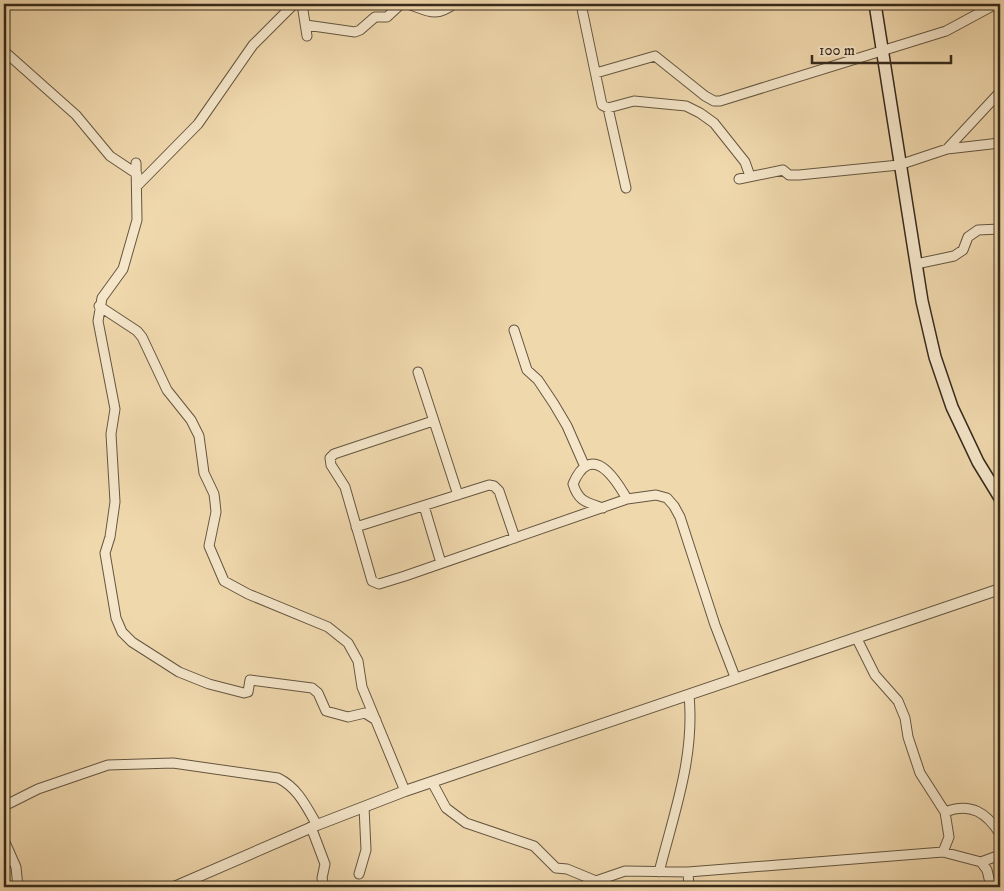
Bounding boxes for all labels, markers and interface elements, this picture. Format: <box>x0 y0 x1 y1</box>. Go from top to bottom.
scale bar <box>812 32 950 64</box>
text: 100 m <box>819 41 855 60</box>

